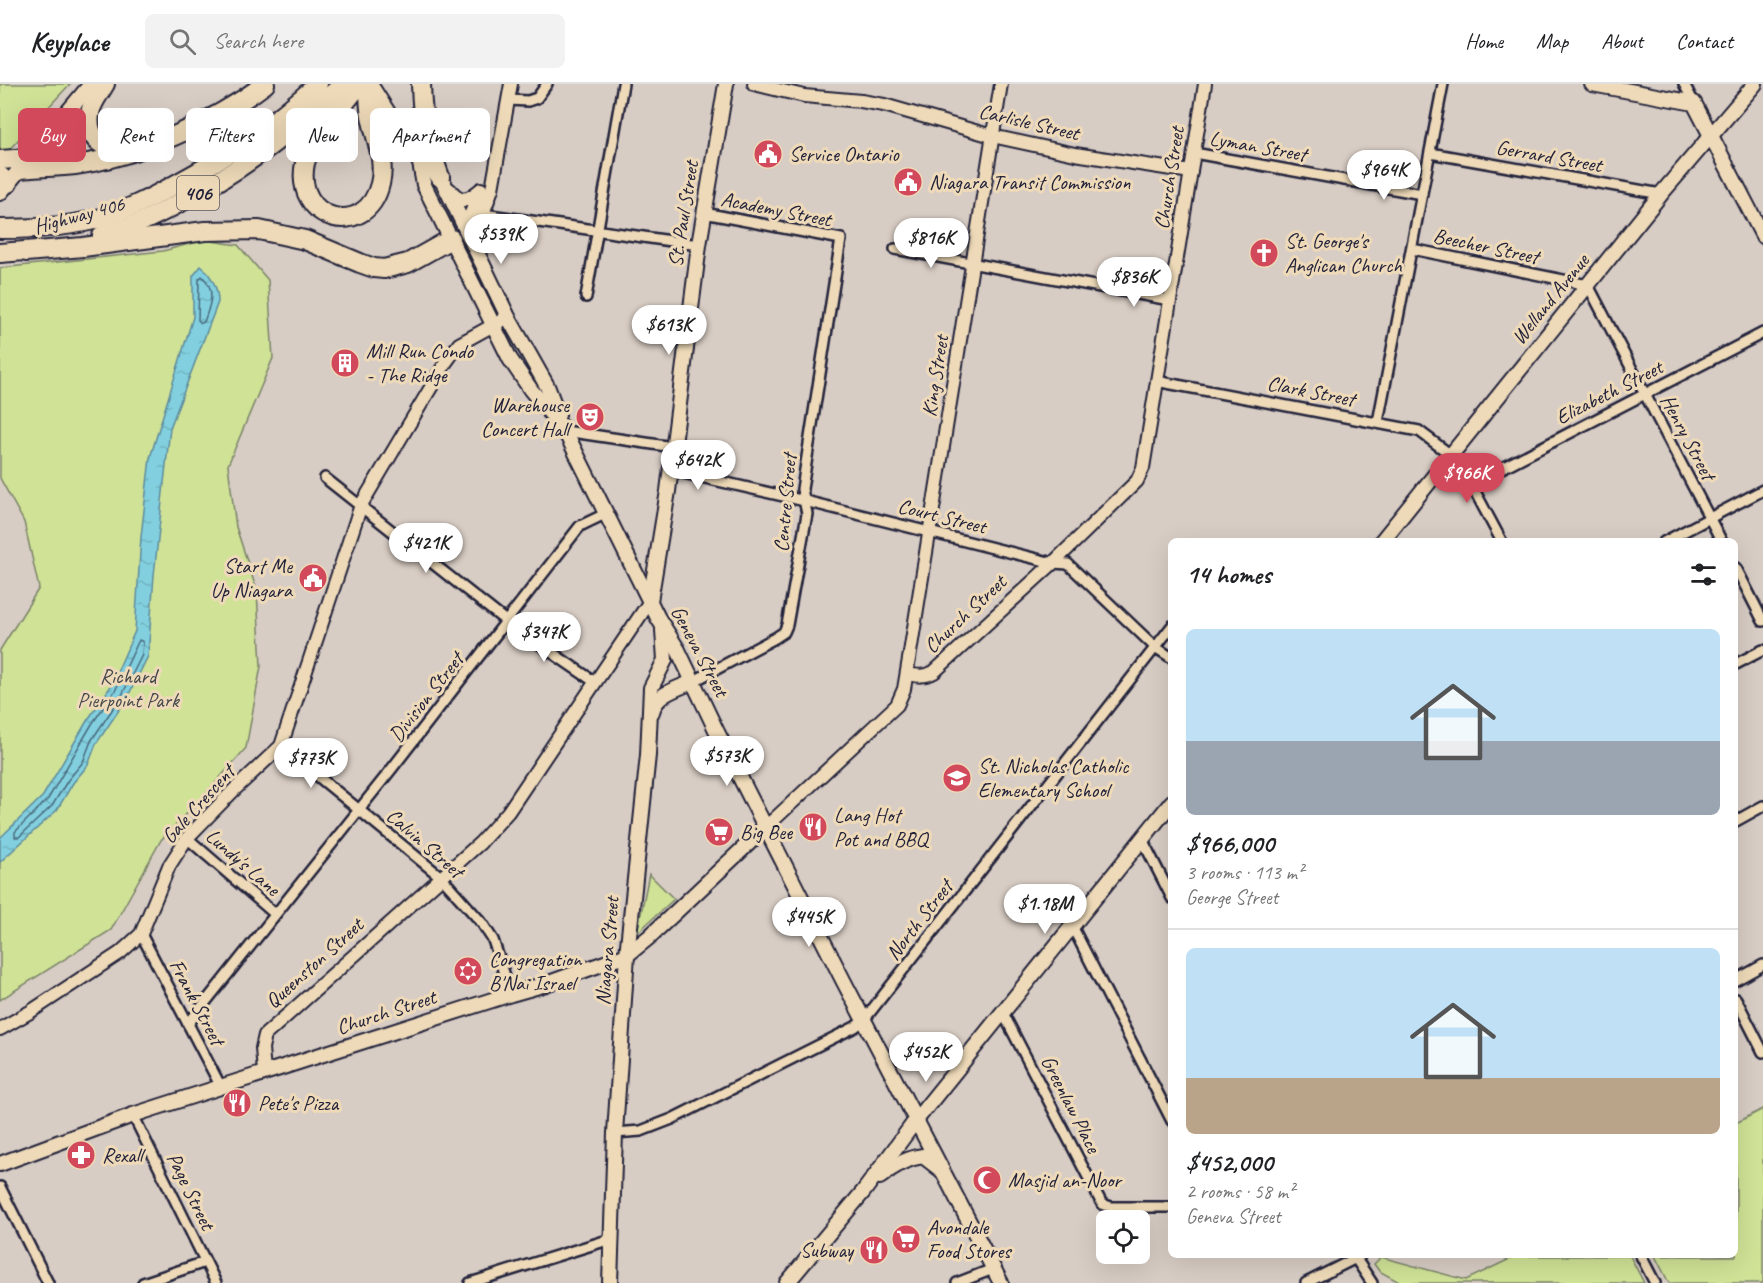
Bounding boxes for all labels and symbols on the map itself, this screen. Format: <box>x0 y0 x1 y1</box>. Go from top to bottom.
street label: Carlisle Street <box>976 98 1084 147</box>
street label: Church Street <box>1148 123 1190 231</box>
street label: Lyman Street <box>1208 125 1311 168</box>
street label: Gerrard Street <box>1494 134 1606 178</box>
public building icon: Service Ontario <box>752 138 784 170</box>
place label: Service Ontario <box>789 141 900 167</box>
pin: $964K <box>1342 150 1426 201</box>
street label: St. Paul Street <box>662 157 704 269</box>
public building icon: Niagara Transit Commission <box>892 166 924 198</box>
place label: Niagara Transit Commission <box>929 169 1131 195</box>
road number: 406 <box>177 176 219 210</box>
street label: Academy Street <box>719 186 835 233</box>
street label: Highway 406 <box>31 190 128 240</box>
pin: $539K <box>459 214 543 265</box>
pin: $816K <box>889 218 973 269</box>
street label: Beecher Street <box>1431 222 1544 270</box>
place label: St. George's Anglican Church <box>1285 228 1402 278</box>
church icon: St. George's Anglican Church <box>1248 237 1280 269</box>
street label: Welland Avenue <box>1506 248 1595 350</box>
pin: $836K <box>1092 257 1176 308</box>
pin: $613K <box>627 305 711 356</box>
street label: King Street <box>916 332 955 418</box>
place label: Mill Run Condo - The Ridge <box>366 338 474 388</box>
building icon: Mill Run Condo - The Ridge <box>329 347 361 379</box>
street label: Elizabeth Street <box>1551 353 1669 430</box>
street label: Clark Street <box>1265 370 1360 413</box>
street label: Henry Street <box>1655 390 1723 487</box>
place label: Warehouse Concert Hall <box>481 392 572 442</box>
theatre icon: Warehouse Concert Hall <box>574 401 606 433</box>
pin: $642K <box>656 440 740 491</box>
street label: Centre Street <box>768 450 803 553</box>
pin: $966K <box>1425 453 1509 504</box>
street label: Court Street <box>895 492 991 540</box>
pin: $421K <box>384 523 468 574</box>
place label: Start Me Up Niagara <box>210 553 294 603</box>
public building icon: Start Me Up Niagara <box>297 562 329 594</box>
street label: Church Street <box>918 568 1013 659</box>
street label: Geneva Street <box>665 601 736 703</box>
pin: $347K <box>502 612 586 663</box>
street label: Division Street <box>383 645 471 747</box>
park label: Richard Pierpoint Park <box>77 663 180 713</box>
pin: $573K <box>685 736 769 787</box>
pin: $773K <box>269 738 353 789</box>
place label: St. Nicholas Catholic Elementary School <box>978 753 1130 803</box>
street label: Gale Crescent <box>156 757 242 849</box>
school or university icon: St. Nicholas Catholic Elementary School <box>941 762 973 794</box>
street label: Calvin Street <box>381 802 471 886</box>
place label: Lang Hot Pot and BBQ <box>834 802 929 852</box>
restaurant icon: Lang Hot Pot and BBQ <box>797 811 829 843</box>
supermarket icon: Big Bee <box>703 816 735 848</box>
place label: Big Bee <box>740 819 793 845</box>
street label: Lundy's Lane <box>201 823 286 902</box>
street label: North Street <box>880 872 960 965</box>
pin: $1.18M <box>996 884 1094 935</box>
street label: Niagara Street <box>589 894 625 1006</box>
pin: $445K <box>767 897 851 948</box>
street label: Queenston Street <box>260 911 370 1014</box>
place label: Congregation B'Nai Israel <box>489 946 583 996</box>
street label: Frank Street <box>164 955 232 1052</box>
synagogue icon: Congregation B'Nai Israel <box>452 955 484 987</box>
street label: Church Street <box>333 983 441 1040</box>
pin: $452K <box>884 1032 968 1083</box>
street label: Greenlaw Place <box>1035 1051 1107 1158</box>
restaurant icon: Pete's Pizza <box>221 1087 253 1119</box>
place label: Pete's Pizza <box>258 1090 340 1116</box>
pharmacy icon: Rexall <box>65 1139 97 1171</box>
place label: Rexall <box>102 1142 146 1168</box>
street label: Page Street <box>161 1148 222 1236</box>
mosque icon: Masjid an-Noor <box>971 1164 1003 1196</box>
place label: Masjid an-Noor <box>1008 1167 1123 1193</box>
place label: Avondale Food Stores <box>927 1214 1012 1264</box>
supermarket icon: Avondale Food Stores <box>890 1223 922 1255</box>
restaurant icon: Subway <box>858 1234 890 1266</box>
place label: Subway <box>800 1237 855 1263</box>

